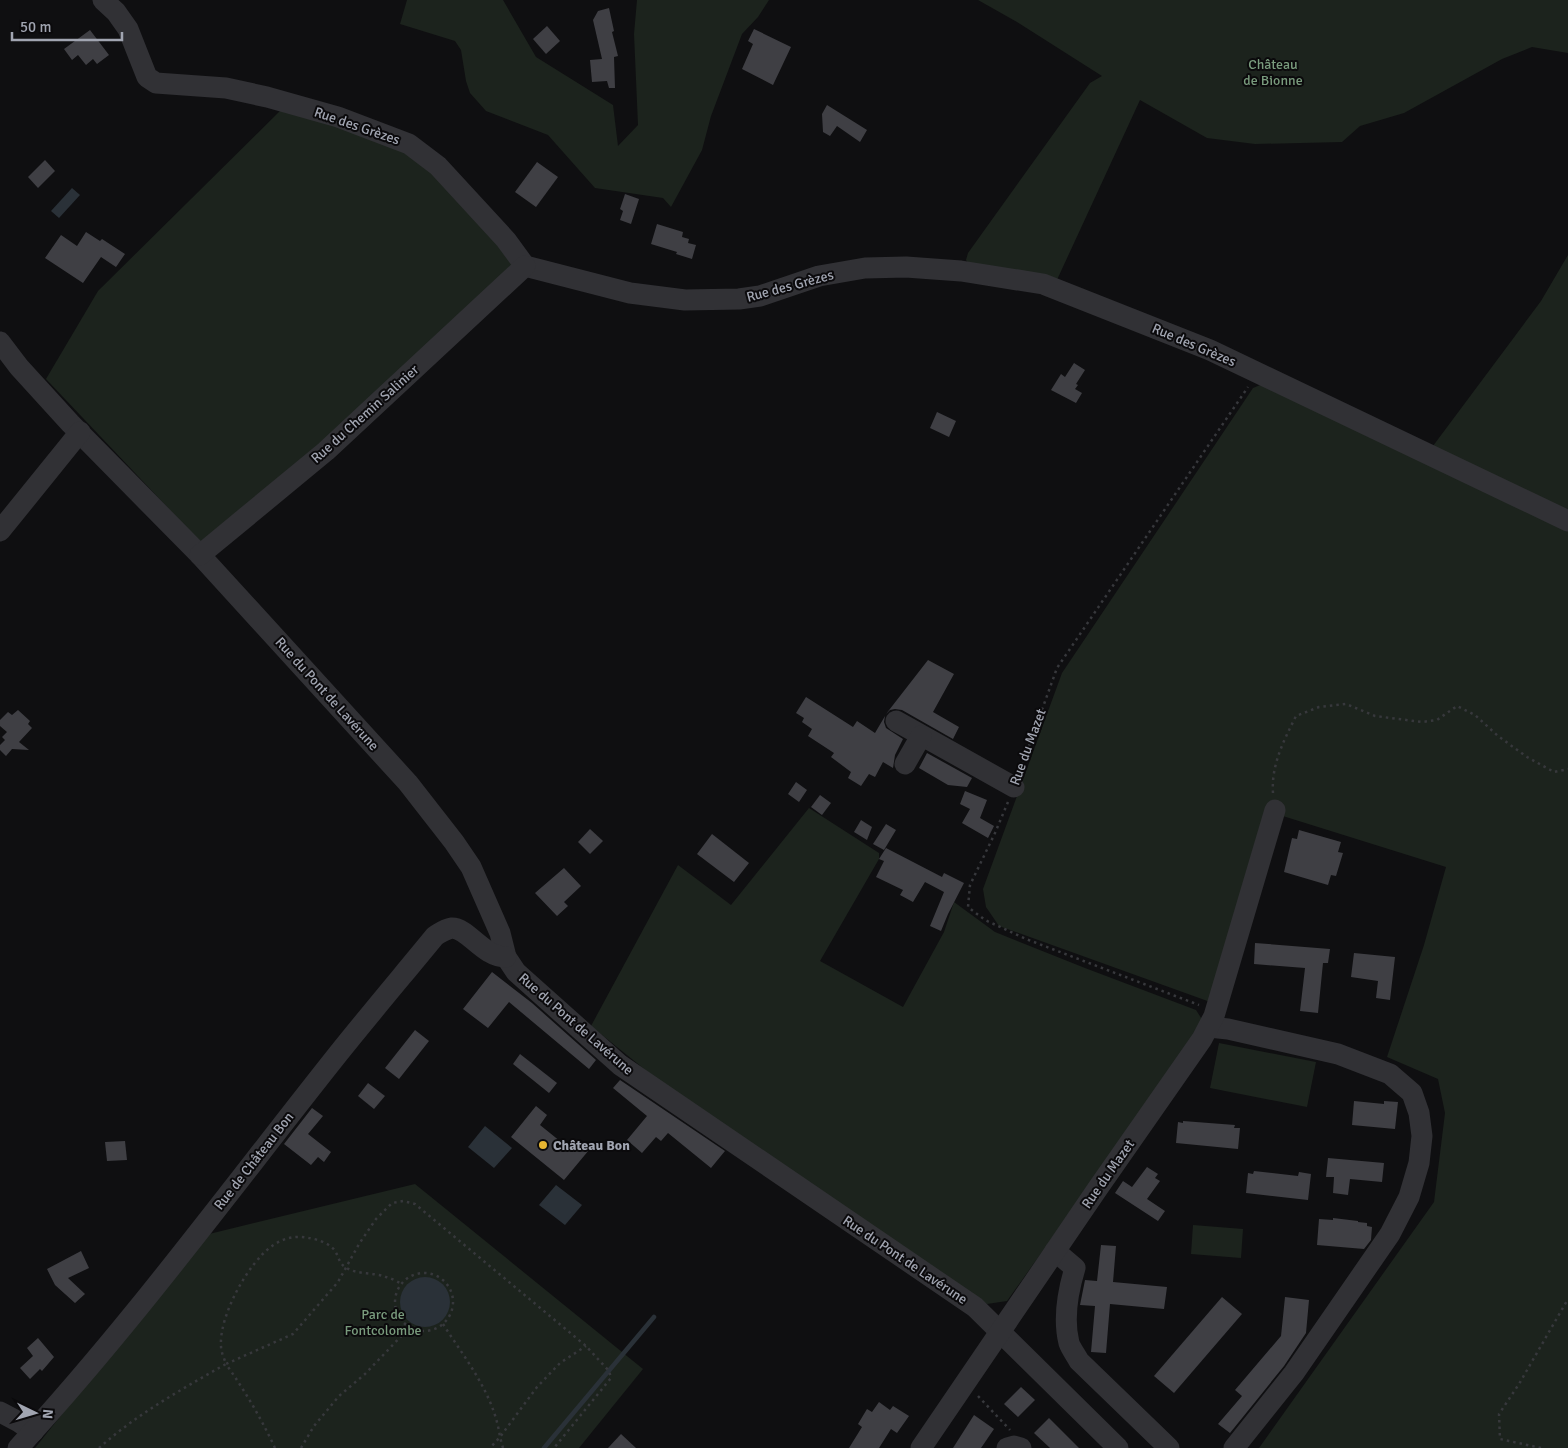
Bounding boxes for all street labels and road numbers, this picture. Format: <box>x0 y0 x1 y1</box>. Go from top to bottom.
street label: Rue des Grèzes <box>312 103 402 149</box>
street label: Rue des Grèzes <box>745 266 835 306</box>
street label: Rue des Grèzes <box>1149 320 1239 370</box>
street label: Rue du Chemin Salinier <box>308 361 423 467</box>
street label: Rue du Pont de Lavérune <box>272 634 382 754</box>
street label: Rue du Mazet <box>1006 706 1050 788</box>
street label: Rue du Pont de Lavérune <box>515 969 637 1079</box>
street label: Rue de Château Bon <box>211 1109 297 1213</box>
street label: Rue du Mazet <box>1078 1136 1138 1212</box>
street label: Rue du Pont de Lavérune <box>839 1212 971 1308</box>

